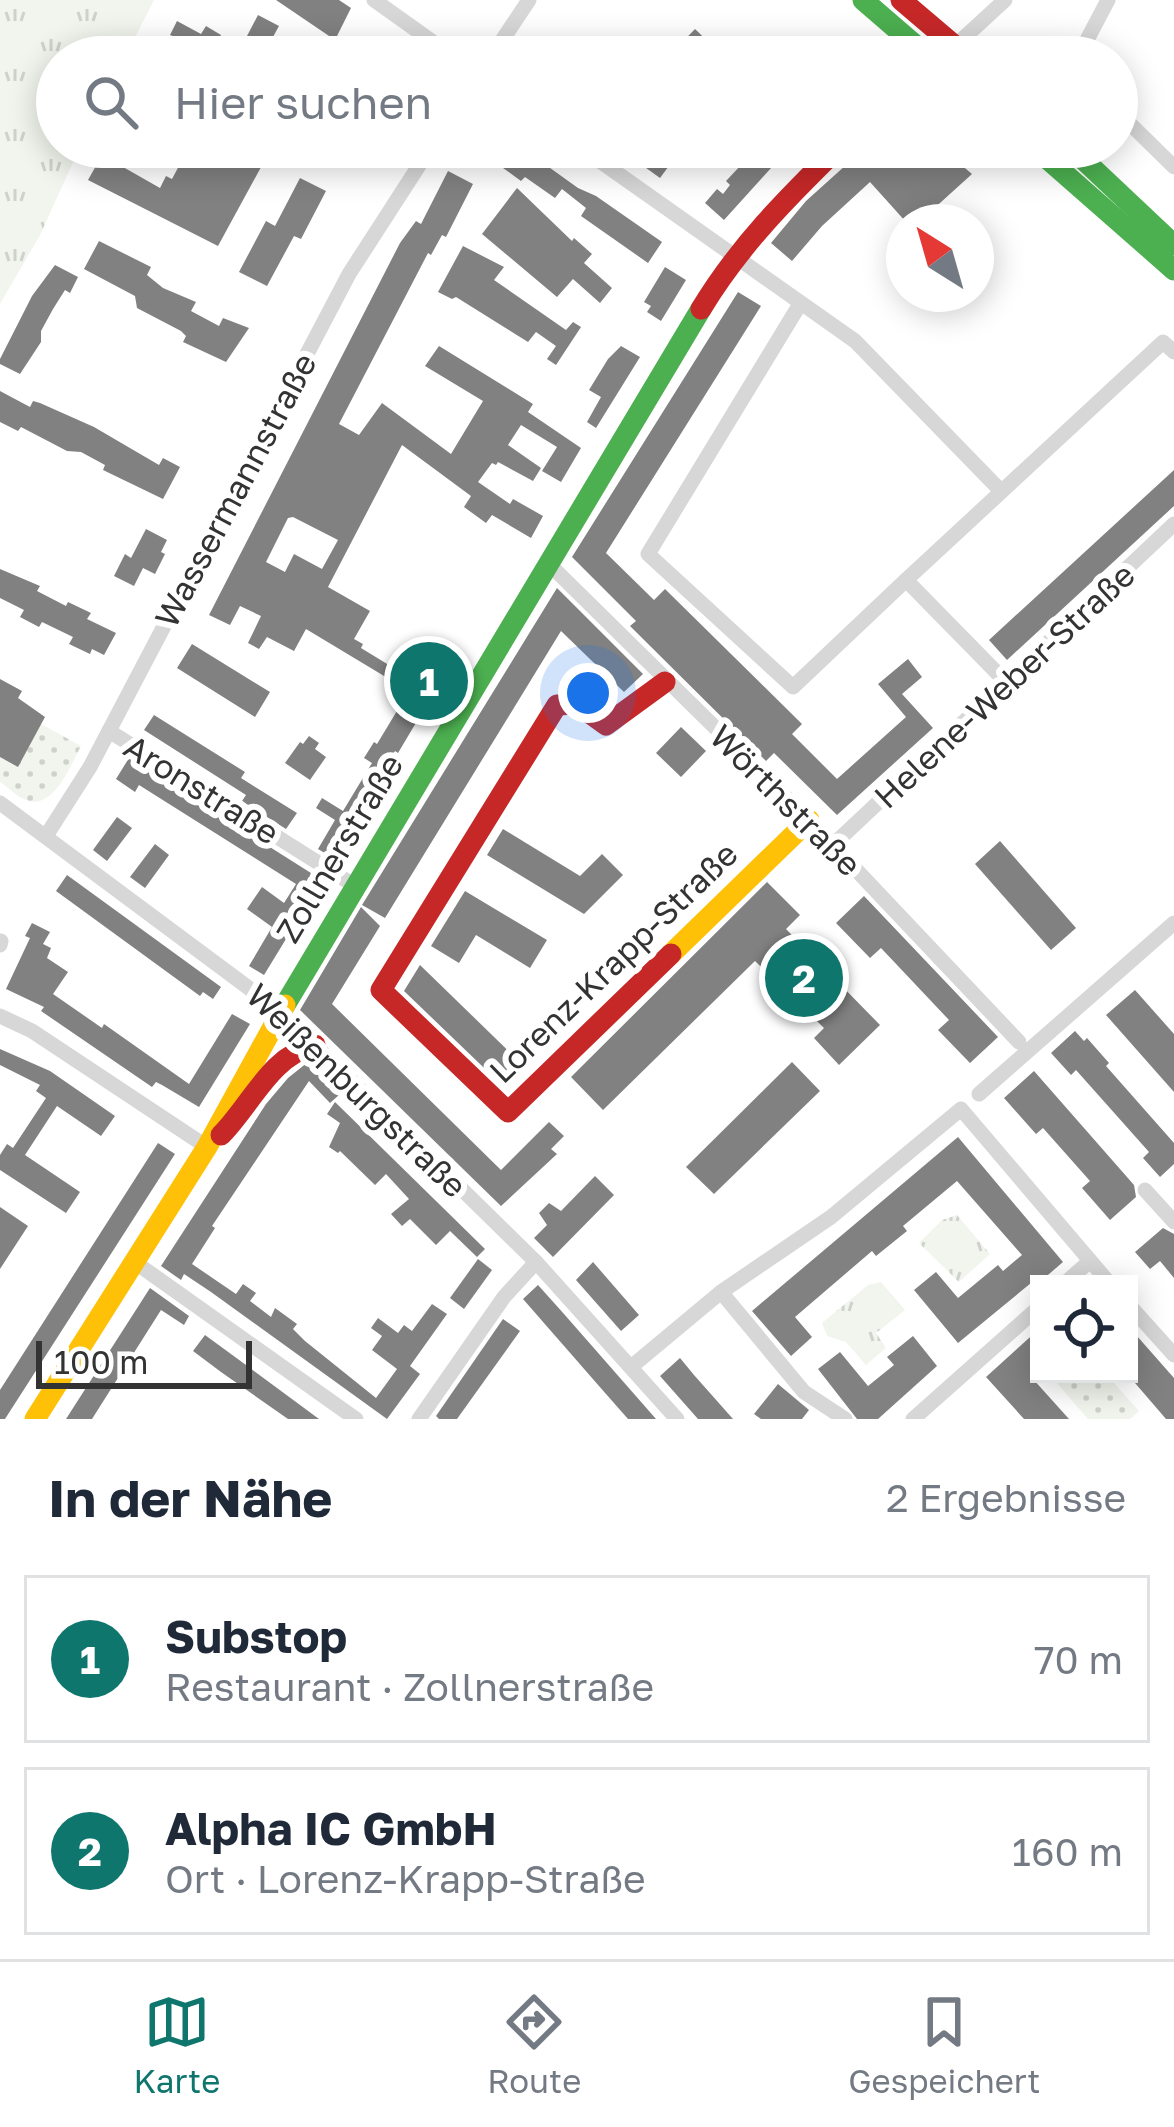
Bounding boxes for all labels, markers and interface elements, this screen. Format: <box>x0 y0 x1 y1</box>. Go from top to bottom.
search box <box>36 36 1138 168</box>
icon: search <box>78 69 144 135</box>
text: Hier suchen <box>174 75 432 129</box>
north arrow <box>886 204 994 312</box>
street label: Wassermannstraße <box>146 346 324 634</box>
street label: Helene-Weber-Straße <box>866 554 1142 816</box>
pin: 1 <box>390 636 468 726</box>
your location <box>558 663 618 723</box>
street label: Wörthstraße <box>702 716 870 884</box>
street label: Aronstraße <box>118 726 286 852</box>
street label: Zollnerstraße <box>268 747 410 949</box>
street label: Lorenz-Krapp-Straße <box>481 834 745 1090</box>
pin: 2 <box>765 933 843 1023</box>
street label: Weißenburgstraße <box>239 975 475 1205</box>
map controls <box>1030 1275 1138 1383</box>
button: locate <box>1030 1275 1138 1383</box>
scale bar <box>36 1335 252 1388</box>
text: 100 m <box>54 1342 148 1381</box>
text: In der Nähe <box>48 1467 332 1528</box>
text: 2 Ergebnisse <box>886 1474 1126 1521</box>
text: Substop <box>165 1609 347 1663</box>
text: 1 <box>80 1636 100 1683</box>
text: 70 m <box>1034 1636 1123 1683</box>
text: Restaurant · Zollnerstraße <box>165 1663 654 1710</box>
text: Alpha IC GmbH <box>165 1801 497 1855</box>
text: 2 <box>78 1828 102 1875</box>
text: 160 m <box>1012 1828 1123 1875</box>
text: Ort · Lorenz-Krapp-Straße <box>165 1855 646 1902</box>
tab: Karte <box>133 1989 220 2100</box>
tab: Route <box>487 1989 581 2100</box>
tab: Gespeichert <box>848 1989 1041 2100</box>

